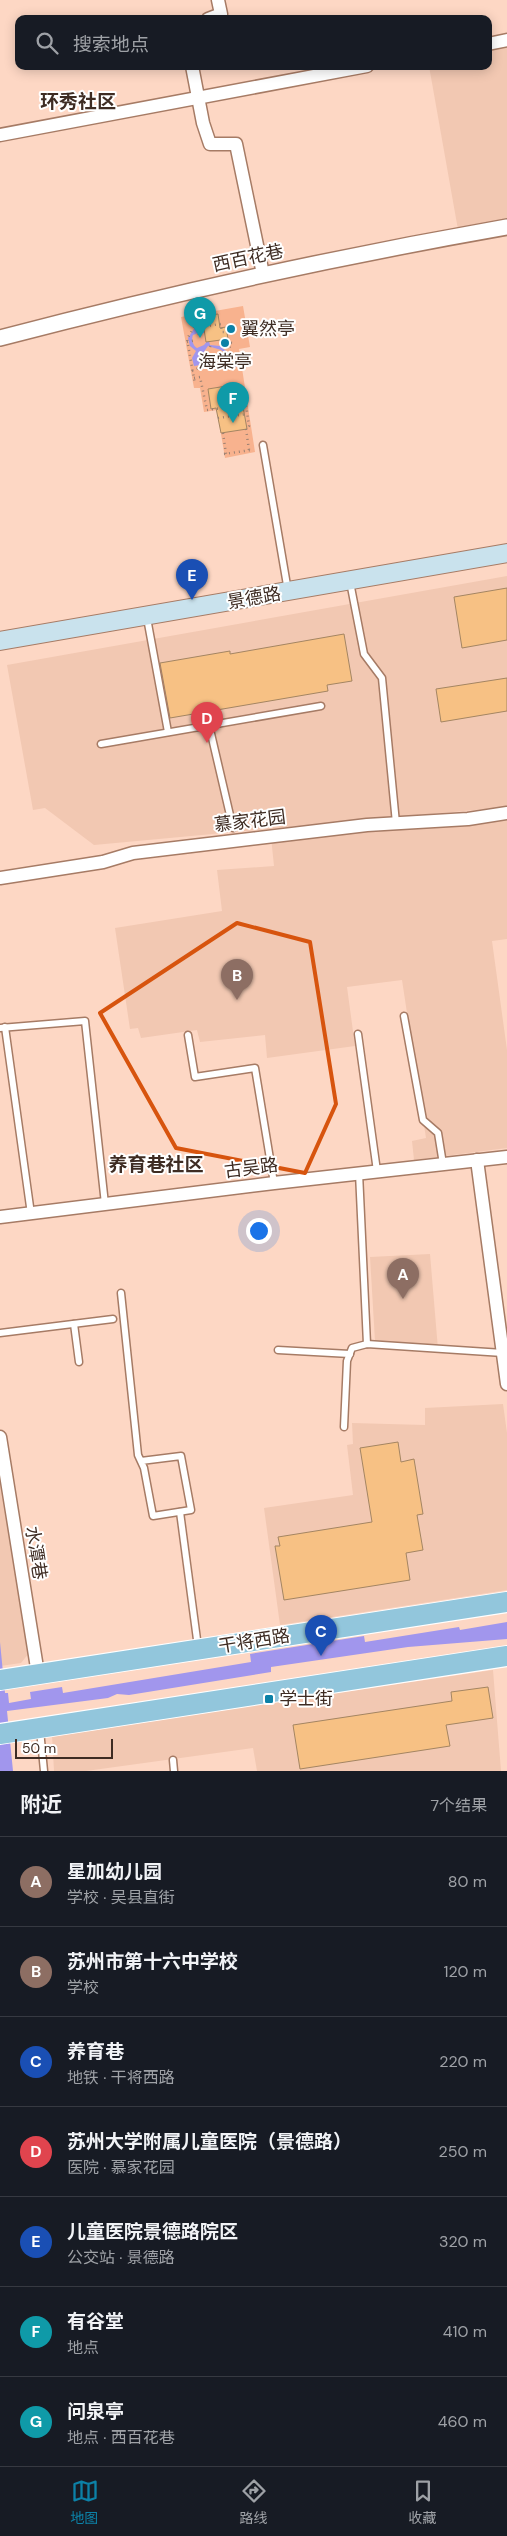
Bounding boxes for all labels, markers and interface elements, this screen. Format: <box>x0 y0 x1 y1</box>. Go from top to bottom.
search box <box>15 15 492 70</box>
icon: search <box>33 29 61 57</box>
text: 搜索地点 <box>73 32 149 57</box>
district label: 环秀社区 <box>40 89 116 114</box>
street label: 西百花巷 <box>210 239 286 277</box>
pin: G <box>184 297 216 338</box>
place label: 翼然亭 <box>241 317 295 341</box>
marker: 翼然亭 <box>225 323 237 335</box>
marker: 海棠亭 <box>219 337 231 349</box>
place label: 海棠亭 <box>198 350 252 374</box>
pin: F <box>217 382 249 423</box>
pin: E <box>176 559 208 600</box>
street label: 景德路 <box>225 581 283 615</box>
pin: D <box>191 702 223 743</box>
street label: 慕家花园 <box>213 805 287 837</box>
pin: B <box>221 959 253 1000</box>
district label: 养育巷社区 <box>108 1152 204 1177</box>
street label: 古吴路 <box>223 1153 279 1183</box>
your location <box>246 1218 272 1244</box>
pin: A <box>387 1258 419 1299</box>
street label: 水潭巷 <box>20 1524 52 1582</box>
pin: C <box>305 1615 337 1656</box>
street label: 干将西路 <box>217 1624 291 1658</box>
place label: 学士街 <box>279 1687 333 1711</box>
marker: 学士街 <box>263 1693 275 1705</box>
scale bar <box>15 1736 112 1759</box>
text: 50 m <box>22 1739 56 1757</box>
text: 附近 <box>20 1791 62 1819</box>
text: 7个结果 <box>430 1795 487 1816</box>
text: 星加幼儿园 <box>67 1859 162 1884</box>
text: A <box>30 1871 42 1892</box>
text: 80 m <box>448 1871 487 1892</box>
text: 学校 · 吴县直街 <box>67 1887 175 1908</box>
text: 苏州市第十六中学校 <box>67 1949 238 1974</box>
text: B <box>31 1961 41 1982</box>
text: 120 m <box>443 1961 487 1982</box>
text: 学校 <box>67 1977 99 1998</box>
text: 养育巷 <box>67 2039 124 2064</box>
text: C <box>30 2051 42 2072</box>
text: 220 m <box>439 2051 487 2072</box>
text: 地铁 · 干将西路 <box>67 2067 175 2088</box>
text: 苏州大学附属儿童医院（景德路） <box>67 2129 352 2154</box>
text: D <box>30 2141 42 2162</box>
text: 250 m <box>439 2141 487 2162</box>
text: 医院 · 慕家花园 <box>67 2157 175 2178</box>
text: 儿童医院景德路院区 <box>67 2219 238 2244</box>
text: E <box>31 2231 41 2252</box>
text: 320 m <box>439 2231 487 2252</box>
text: 公交站 · 景德路 <box>67 2247 175 2268</box>
text: 有谷堂 <box>67 2309 124 2334</box>
text: F <box>32 2321 40 2342</box>
text: 410 m <box>443 2321 487 2342</box>
text: 地点 <box>67 2337 99 2358</box>
text: 问泉亭 <box>67 2399 124 2424</box>
text: G <box>30 2411 42 2432</box>
text: 460 m <box>438 2411 487 2432</box>
text: 地点 · 西百花巷 <box>67 2427 175 2448</box>
tab: 地图 <box>71 2477 99 2527</box>
tab: 路线 <box>240 2477 268 2527</box>
tab: 收藏 <box>409 2477 437 2527</box>

